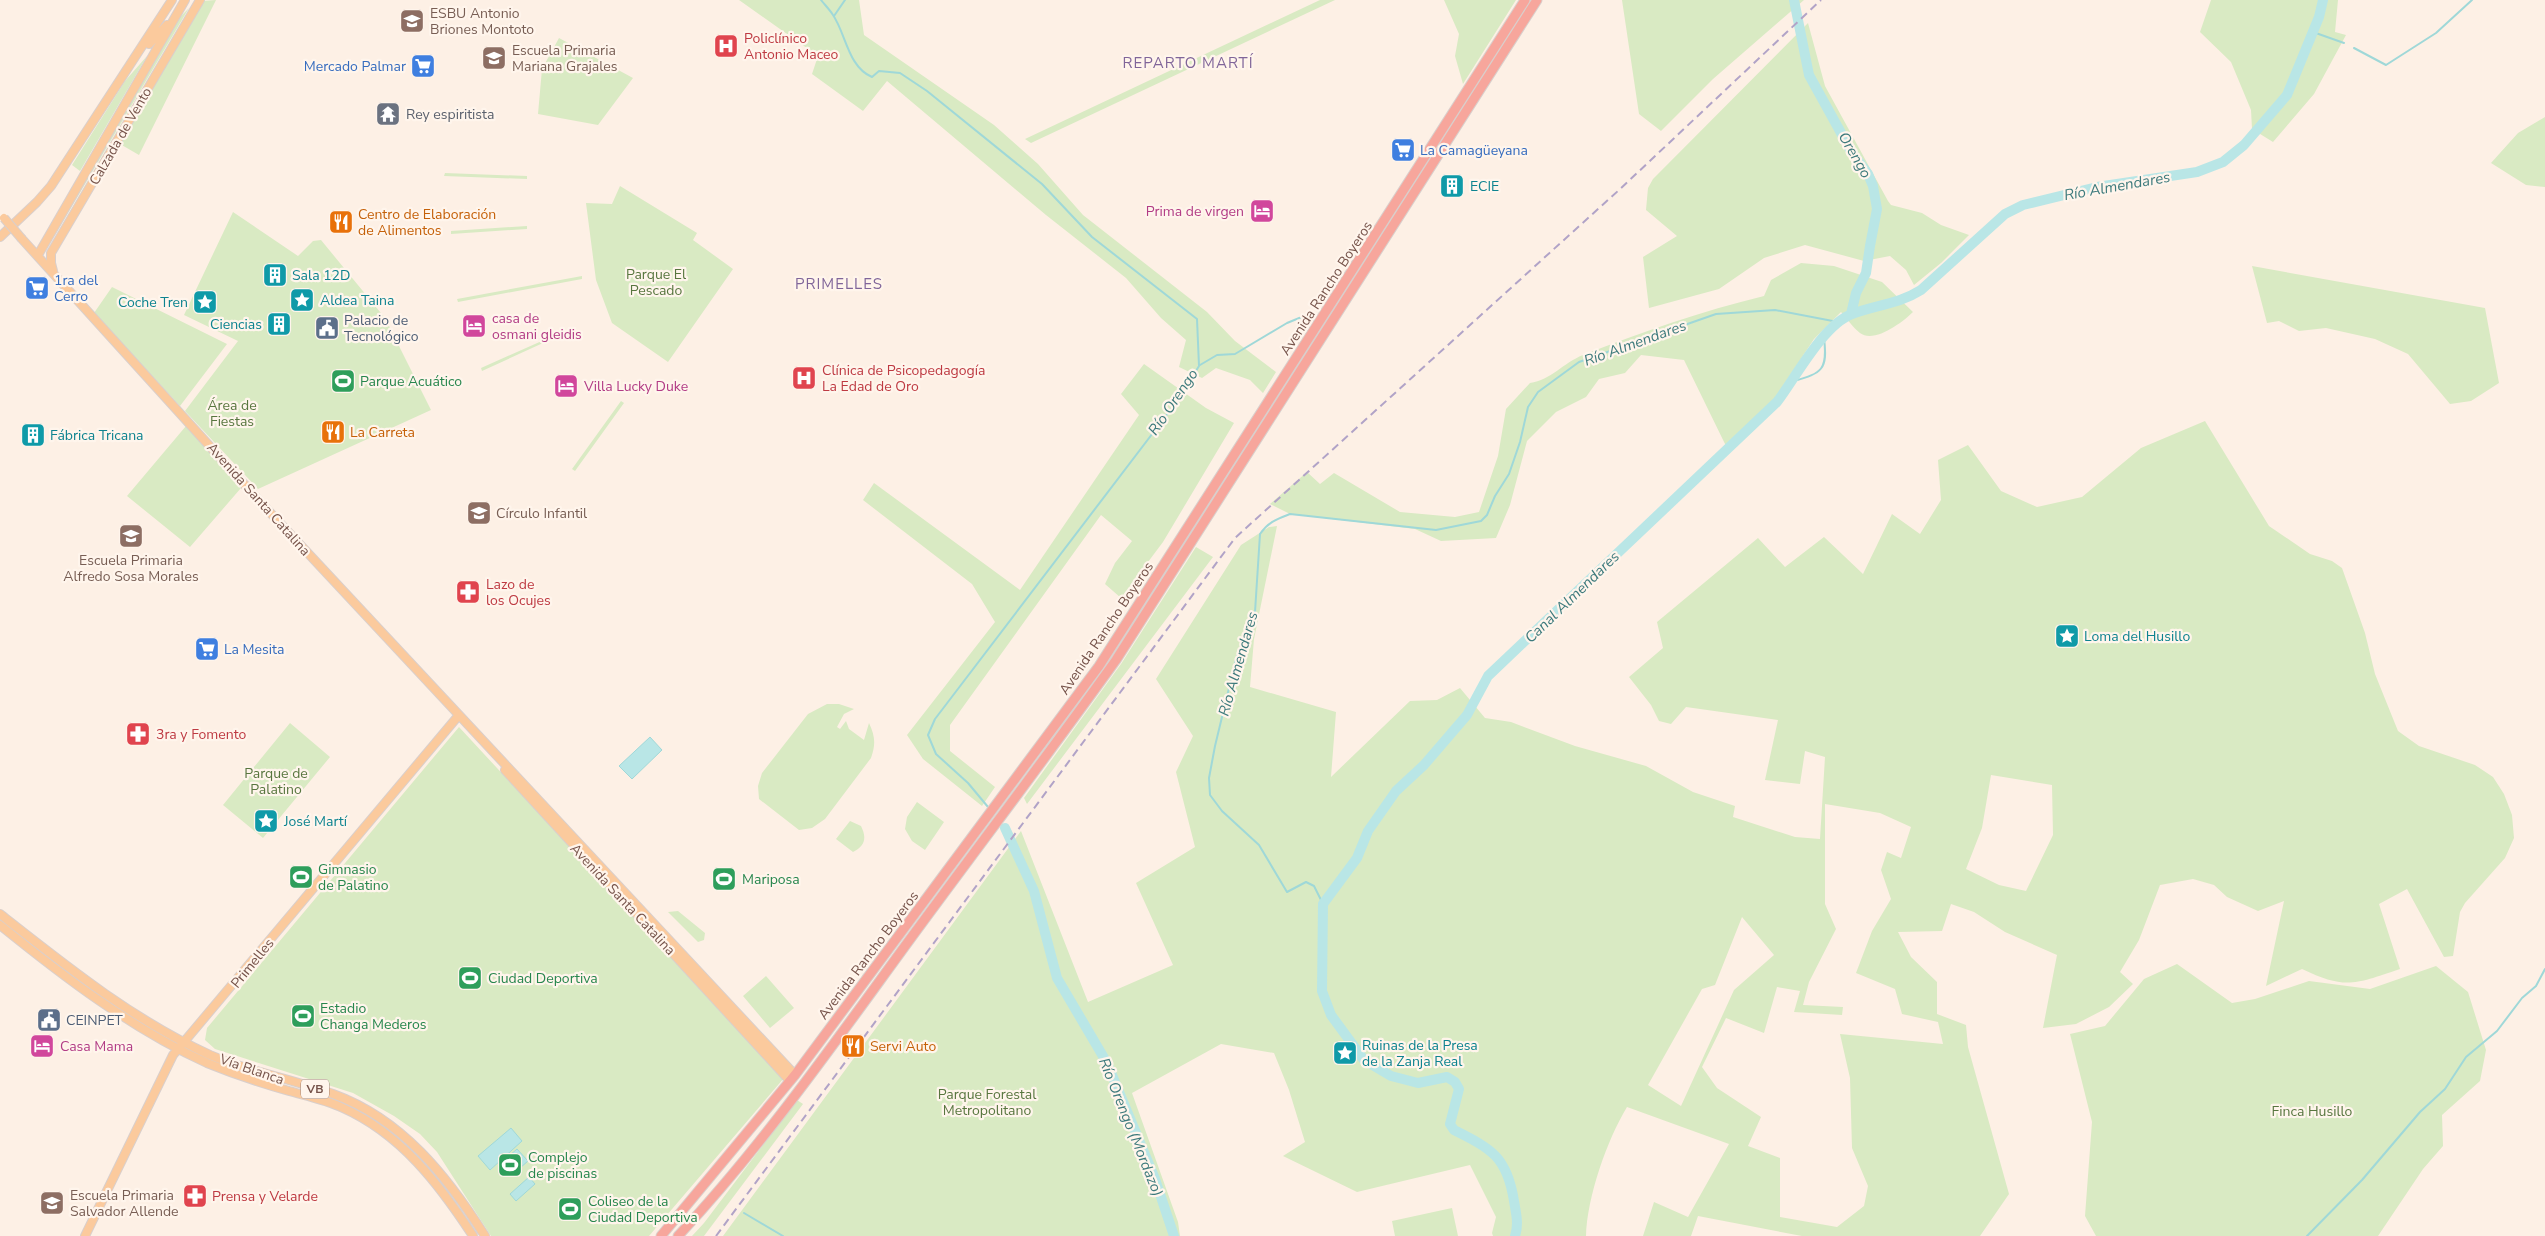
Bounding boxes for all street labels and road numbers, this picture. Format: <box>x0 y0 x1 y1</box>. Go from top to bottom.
street label: Calzada de Vento <box>85 84 156 189</box>
street label: Avenida Rancho Boyeros <box>1276 217 1377 359</box>
street label: Avenida Santa Catalina <box>203 439 315 560</box>
street label: Avenida Rancho Boyeros <box>1055 558 1158 698</box>
street label: Avenida Santa Catalina <box>566 839 679 959</box>
street label: Avenida Rancho Boyeros <box>814 887 923 1023</box>
street label: Primelles <box>226 934 278 992</box>
street label: Vía Blanca <box>216 1049 286 1089</box>
road number: VB <box>301 1080 329 1098</box>

